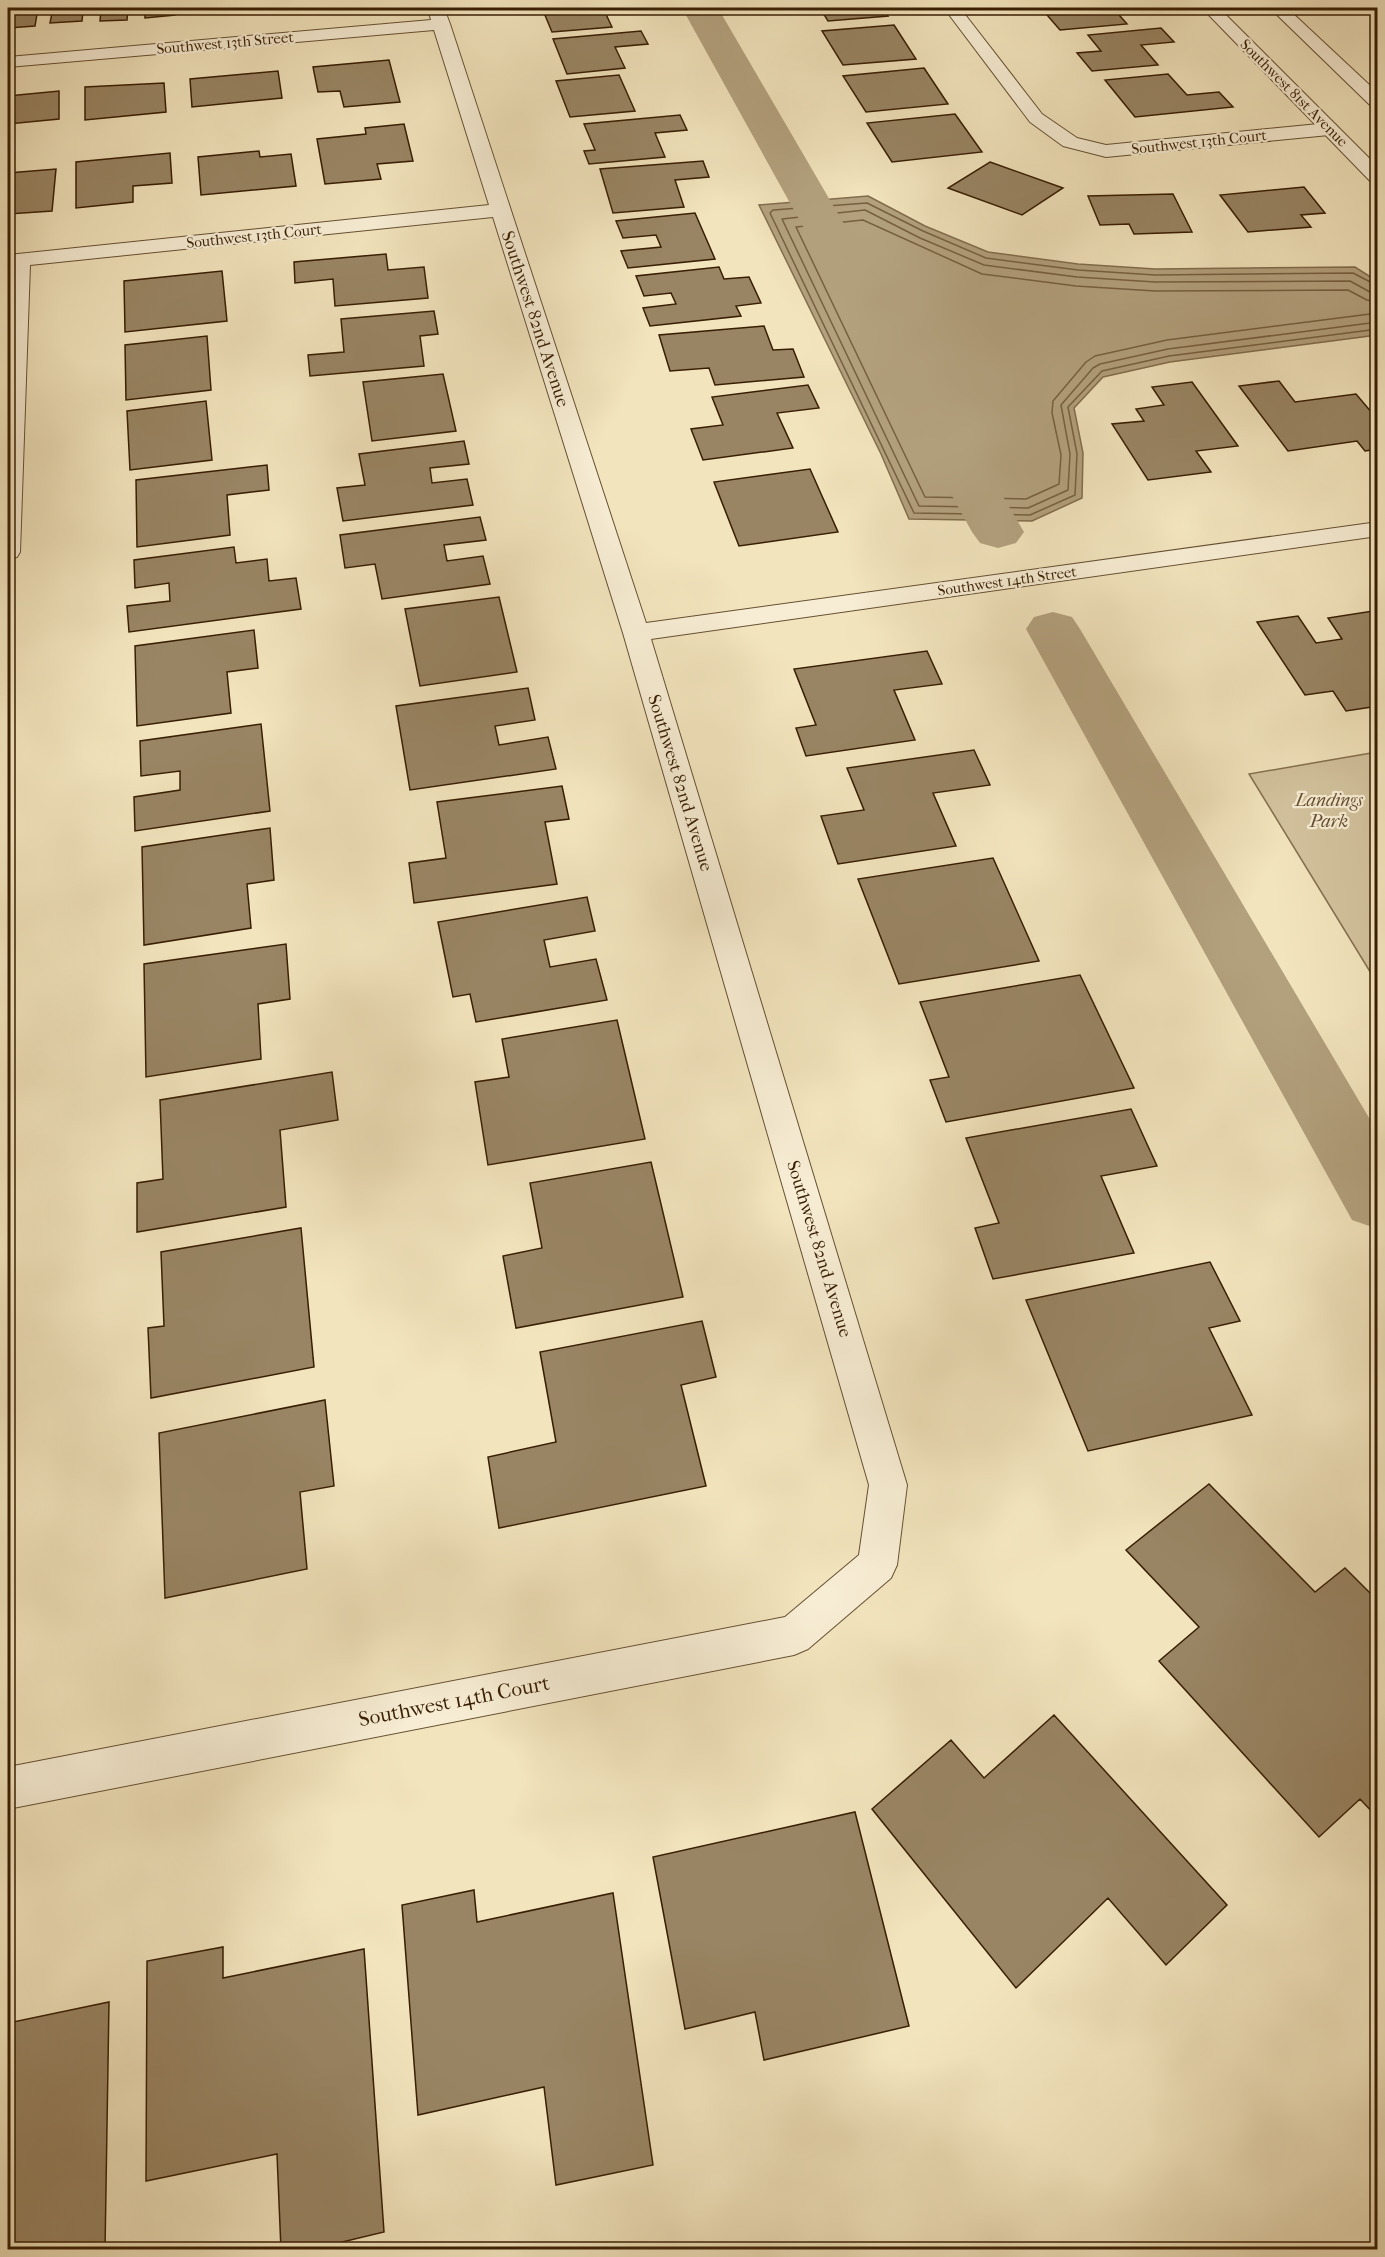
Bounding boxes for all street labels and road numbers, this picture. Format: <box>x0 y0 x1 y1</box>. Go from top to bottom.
street label: Southwest 13th Street <box>156 28 295 58</box>
street label: Southwest 81st Avenue <box>1236 35 1352 151</box>
street label: Southwest 13th Court <box>1130 126 1268 158</box>
street label: Southwest 13th Court <box>185 220 323 252</box>
street label: Southwest 82nd Avenue <box>497 228 573 410</box>
street label: Southwest 14th Street <box>936 562 1078 600</box>
street label: Southwest 82nd Avenue <box>643 692 717 874</box>
street label: Southwest 82nd Avenue <box>782 1158 856 1340</box>
street label: Southwest 14th Court <box>356 1671 552 1731</box>

